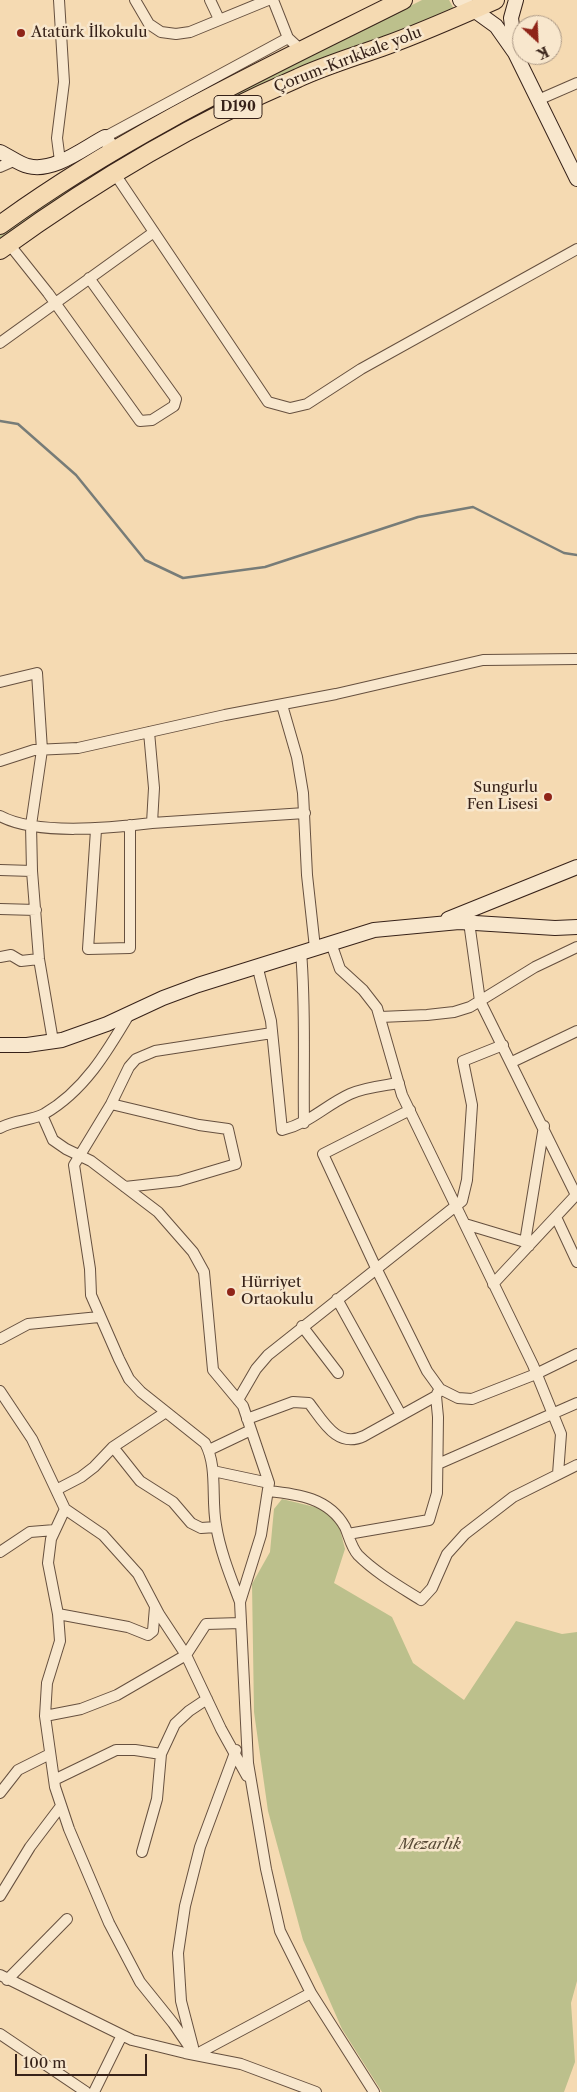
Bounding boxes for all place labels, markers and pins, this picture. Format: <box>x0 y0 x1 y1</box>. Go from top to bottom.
place label: Atatürk İlkokulu <box>31 24 147 42</box>
marker: Atatürk İlkokulu <box>15 27 27 39</box>
place label: Sungurlu Fen Lisesi <box>467 779 538 814</box>
marker: Sungurlu Fen Lisesi <box>542 791 554 803</box>
place label: Hürriyet Ortaokulu <box>241 1274 314 1309</box>
marker: Hürriyet Ortaokulu <box>225 1286 237 1298</box>

